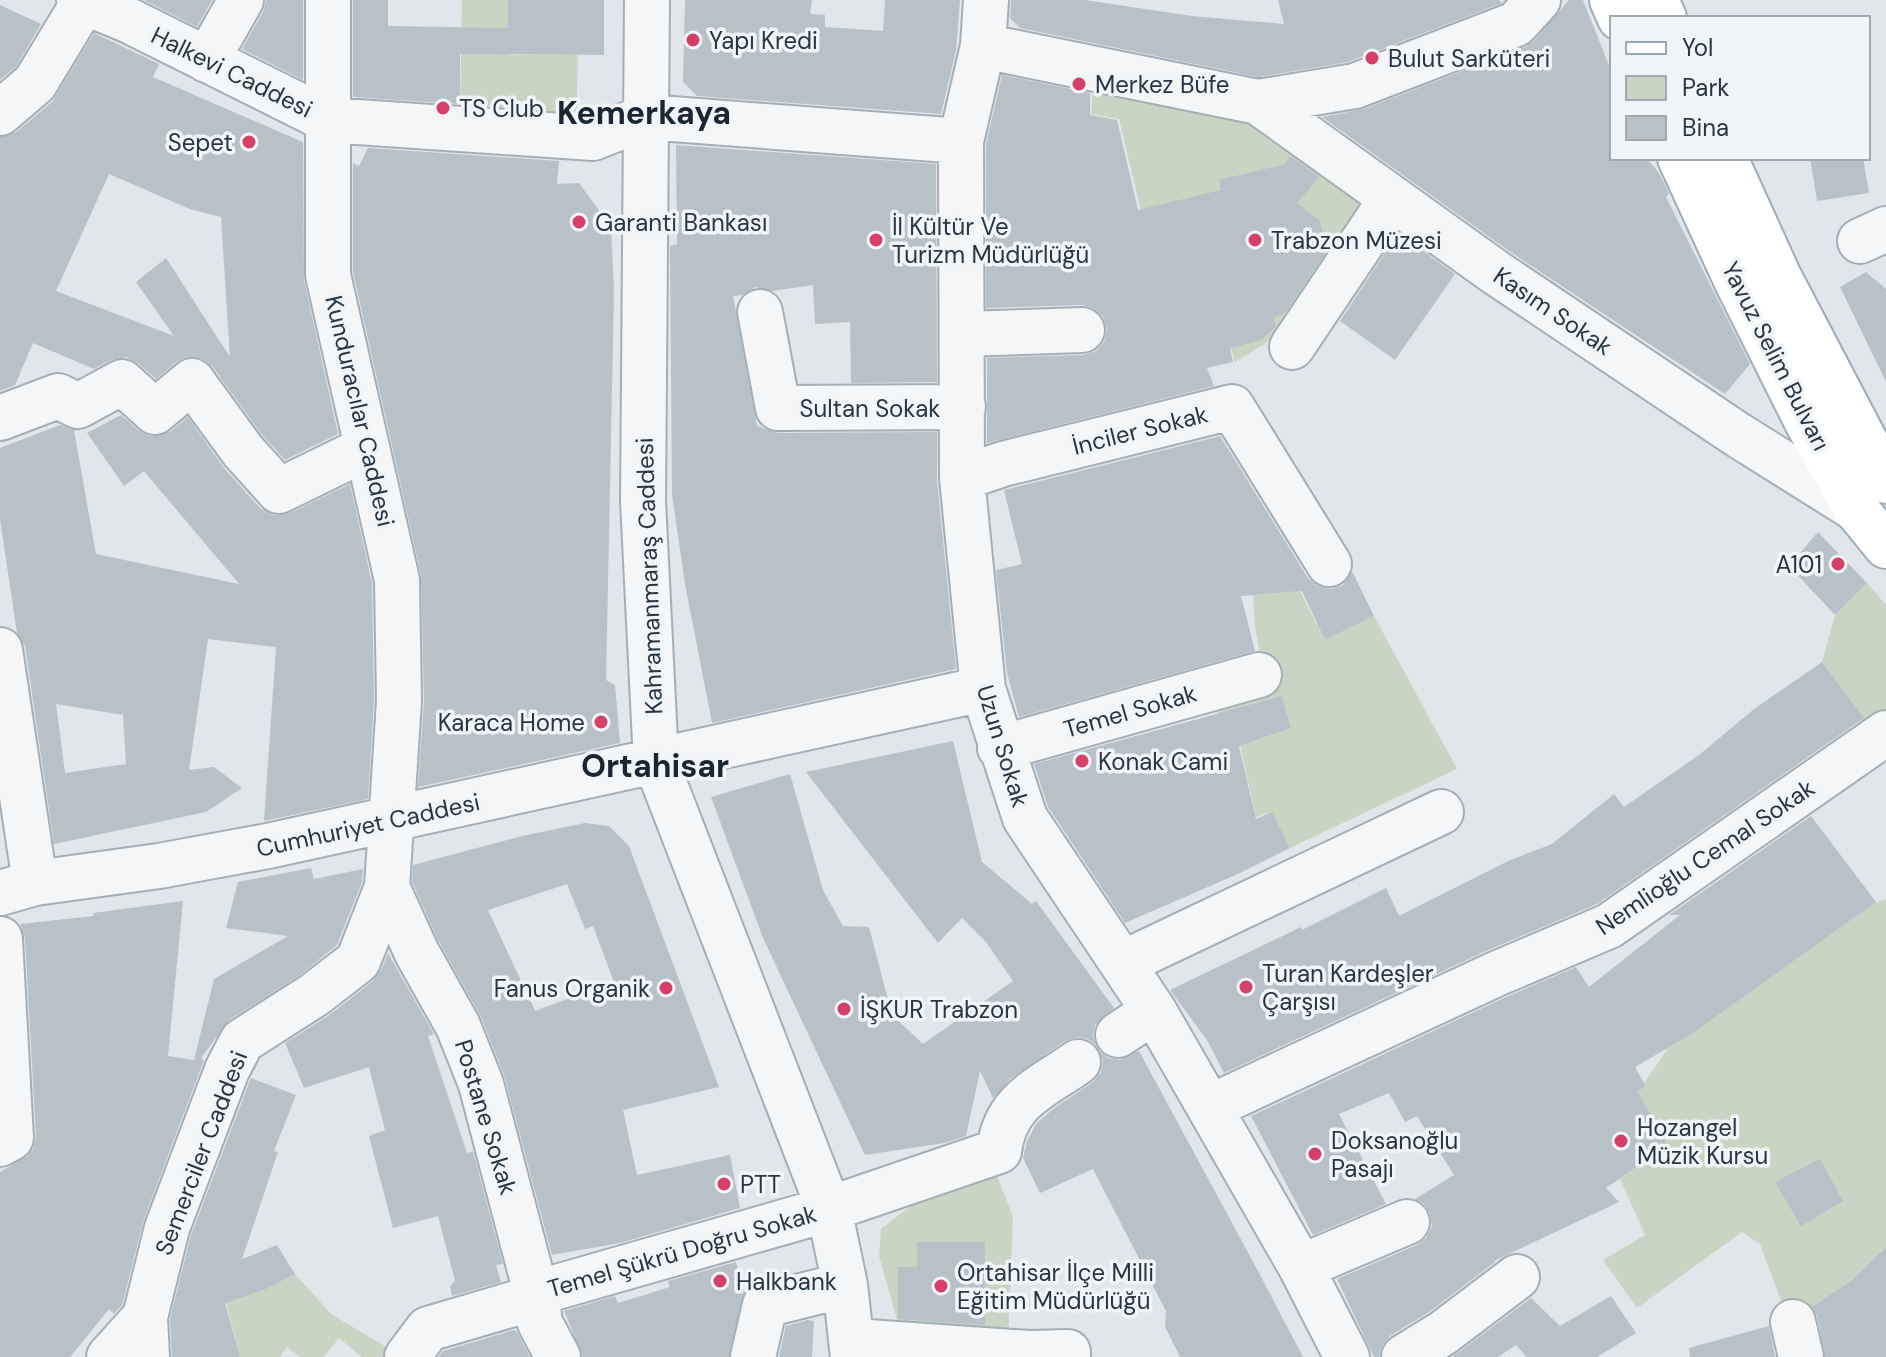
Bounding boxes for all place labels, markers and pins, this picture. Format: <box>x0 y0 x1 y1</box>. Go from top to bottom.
place label: Yapı Kredi <box>709 25 818 56</box>
marker: Yapı Kredi <box>684 31 702 49</box>
place label: Bulut Sarküteri <box>1388 43 1550 74</box>
marker: Bulut Sarküteri <box>1363 49 1381 67</box>
place label: Merkez Büfe <box>1095 69 1229 100</box>
marker: Merkez Büfe <box>1070 75 1088 93</box>
place label: TS Club <box>459 93 544 124</box>
marker: TS Club <box>434 99 452 117</box>
place label: Sepet <box>168 127 233 158</box>
marker: Sepet <box>240 133 258 151</box>
place label: Garanti Bankası <box>595 207 767 238</box>
place label: İl Kültür Ve Turizm Müdürlüğü <box>892 211 1089 270</box>
marker: Garanti Bankası <box>570 213 588 231</box>
place label: Trabzon Müzesi <box>1271 225 1442 256</box>
marker: İl Kültür Ve Turizm Müdürlüğü <box>867 231 885 249</box>
marker: Trabzon Müzesi <box>1246 231 1264 249</box>
place label: A101 <box>1775 549 1822 580</box>
marker: A101 <box>1829 555 1847 573</box>
place label: Karaca Home <box>438 707 585 738</box>
marker: Karaca Home <box>592 713 610 731</box>
place label: Konak Cami <box>1098 746 1228 777</box>
marker: Konak Cami <box>1073 752 1091 770</box>
place label: Turan Kardeşler Çarşısı <box>1262 958 1434 1017</box>
place label: Fanus Organik <box>494 973 650 1004</box>
marker: Turan Kardeşler Çarşısı <box>1237 978 1255 996</box>
marker: Fanus Organik <box>657 979 675 997</box>
place label: İŞKUR Trabzon <box>860 994 1018 1025</box>
marker: İŞKUR Trabzon <box>835 1000 853 1018</box>
place label: Hozangel Müzik Kursu <box>1637 1112 1768 1171</box>
place label: Doksanoğlu Pasajı <box>1331 1125 1458 1184</box>
marker: Hozangel Müzik Kursu <box>1612 1132 1630 1150</box>
marker: Doksanoğlu Pasajı <box>1306 1145 1324 1163</box>
place label: PTT <box>740 1169 781 1200</box>
marker: PTT <box>715 1175 733 1193</box>
place label: Ortahisar İlçe Milli Eğitim Müdürlüğü <box>957 1257 1154 1316</box>
place label: Halkbank <box>736 1266 837 1297</box>
marker: Halkbank <box>711 1272 729 1290</box>
marker: Ortahisar İlçe Milli Eğitim Müdürlüğü <box>932 1277 950 1295</box>

